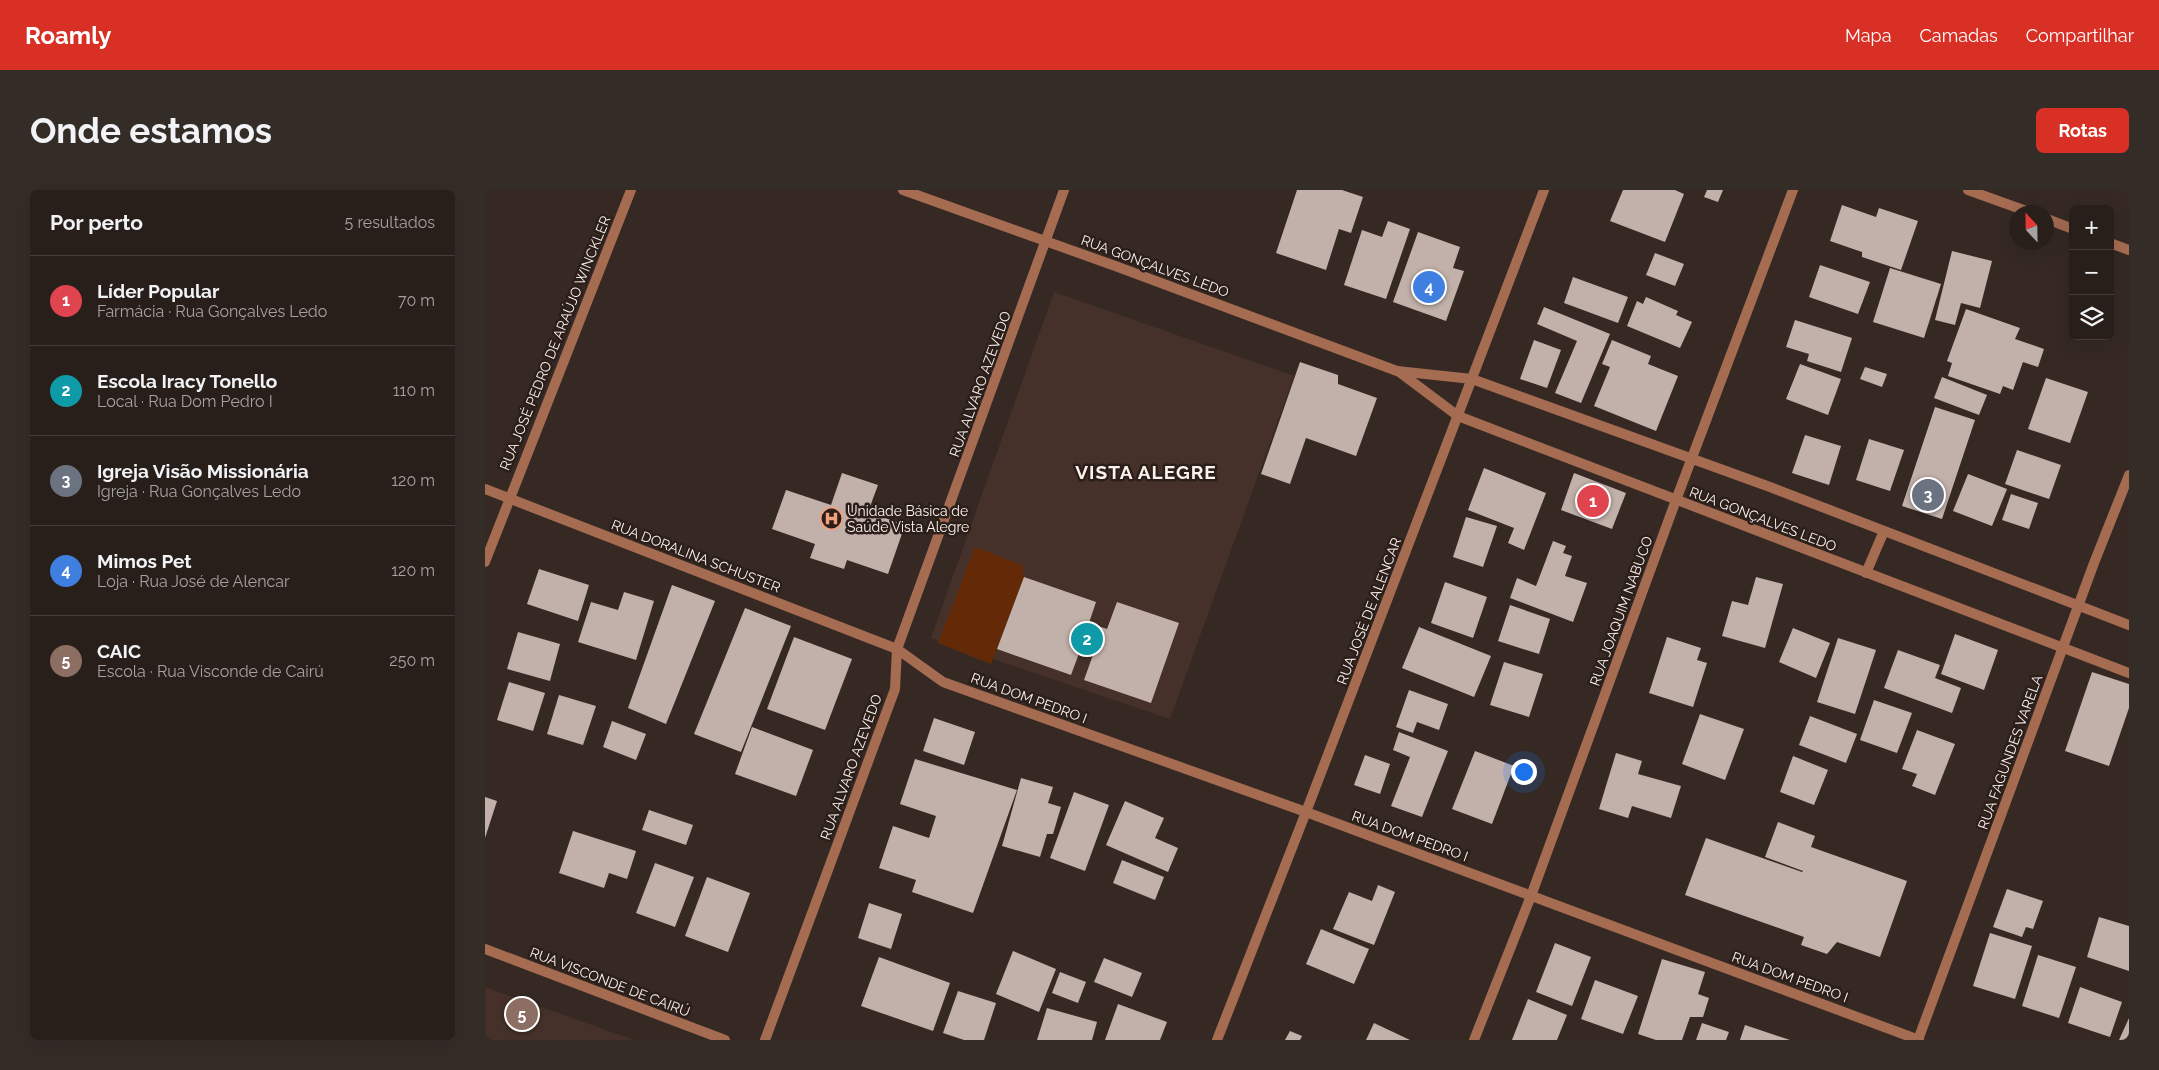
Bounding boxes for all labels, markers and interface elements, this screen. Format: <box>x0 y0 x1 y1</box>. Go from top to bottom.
text: Roamly <box>25 21 111 50</box>
text: Mapa <box>1845 25 1891 46</box>
text: Camadas <box>1919 25 1998 46</box>
text: Compartilhar <box>2026 25 2134 46</box>
button: Rotas <box>2036 108 2129 153</box>
text: Onde estamos <box>30 110 272 151</box>
north arrow <box>2009 205 2054 250</box>
map controls <box>2069 205 2114 340</box>
button: + <box>2069 205 2114 250</box>
text: Por perto <box>50 210 143 235</box>
text: 5 resultados <box>345 213 435 232</box>
street label: RUA JOSÉ PEDRO DE ARAÚJO WINCKLER <box>496 213 614 473</box>
street label: RUA GONÇALVES LEDO <box>1079 232 1231 300</box>
button: − <box>2069 250 2114 295</box>
pin: 4 <box>1413 268 1445 306</box>
text: Líder Popular <box>97 280 219 302</box>
text: 1 <box>62 291 70 310</box>
text: 70 m <box>398 291 435 310</box>
button: layers <box>2069 295 2114 340</box>
text: Farmácia · Rua Gonçalves Ledo <box>97 302 327 321</box>
street label: RUA ALVARO AZEVEDO <box>946 309 1014 459</box>
text: Escola Iracy Tonello <box>97 370 277 392</box>
text: 2 <box>61 381 71 400</box>
text: 110 m <box>393 381 435 400</box>
text: Local · Rua Dom Pedro I <box>97 392 273 411</box>
text: Igreja Visão Missionária <box>97 460 309 482</box>
district label: VISTA ALEGRE <box>1075 461 1217 483</box>
text: 3 <box>62 471 70 490</box>
text: 120 m <box>391 471 435 490</box>
pin: 3 <box>1912 476 1944 514</box>
text: Igreja · Rua Gonçalves Ledo <box>97 482 301 501</box>
pin: 1 <box>1577 482 1609 520</box>
street label: RUA GONÇALVES LEDO <box>1687 484 1839 554</box>
place label: Unidade Básica de Saúde Vista Alegre <box>847 503 969 535</box>
hospital icon: Unidade Básica de Saúde Vista Alegre <box>819 507 843 531</box>
street label: RUA DORALINA SCHUSTER <box>609 516 783 596</box>
street label: RUA JOAQUIM NABUCO <box>1586 534 1656 688</box>
street label: RUA JOSÉ DE ALENCAR <box>1333 535 1404 687</box>
text: Mimos Pet <box>97 550 192 572</box>
text: 4 <box>61 561 71 580</box>
text: 120 m <box>391 561 435 580</box>
text: Loja · Rua José de Alencar <box>97 572 290 591</box>
pin: 2 <box>1071 620 1103 658</box>
text: CAIC <box>97 640 141 662</box>
text: 5 <box>62 651 70 670</box>
text: 250 m <box>389 651 435 670</box>
text: Escola · Rua Visconde de Cairú <box>97 662 324 681</box>
street label: RUA DOM PEDRO I <box>969 670 1089 726</box>
street label: RUA FAGUNDES VARELA <box>1975 672 2046 831</box>
street label: RUA ALVARO AZEVEDO <box>817 692 885 842</box>
your location <box>1511 759 1537 785</box>
street label: RUA DOM PEDRO I <box>1350 808 1470 864</box>
street label: RUA VISCONDE DE CAIRÚ <box>528 943 693 1020</box>
street label: RUA DOM PEDRO I <box>1730 949 1850 1005</box>
pin: 5 <box>506 995 538 1033</box>

